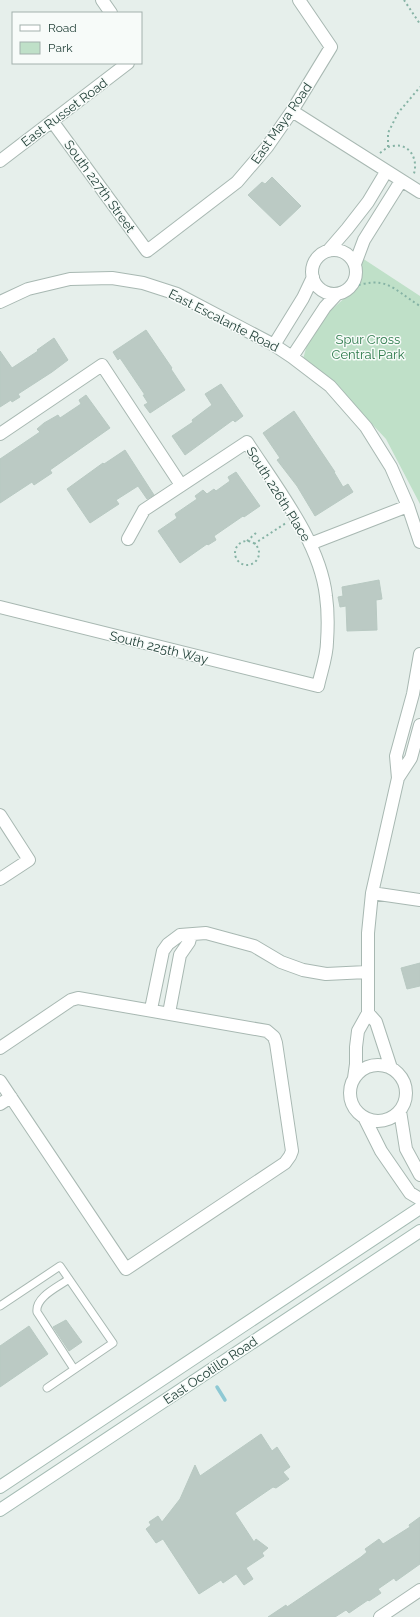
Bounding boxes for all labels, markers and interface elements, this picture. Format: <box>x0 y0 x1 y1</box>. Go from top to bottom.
legend <box>12 12 142 64</box>
text: Road <box>48 21 77 35</box>
text: Park <box>48 41 73 55</box>
street label: East Russet Road <box>18 75 110 150</box>
street label: East Maya Road <box>248 80 315 167</box>
street label: South 227th Street <box>61 137 138 236</box>
street label: East Escalante Road <box>166 286 281 355</box>
park label: Spur Cross Central Park <box>331 332 405 362</box>
street label: South 226th Place <box>243 444 314 545</box>
street label: South 225th Way <box>108 628 210 667</box>
street label: East Ocotillo Road <box>161 1333 260 1407</box>

